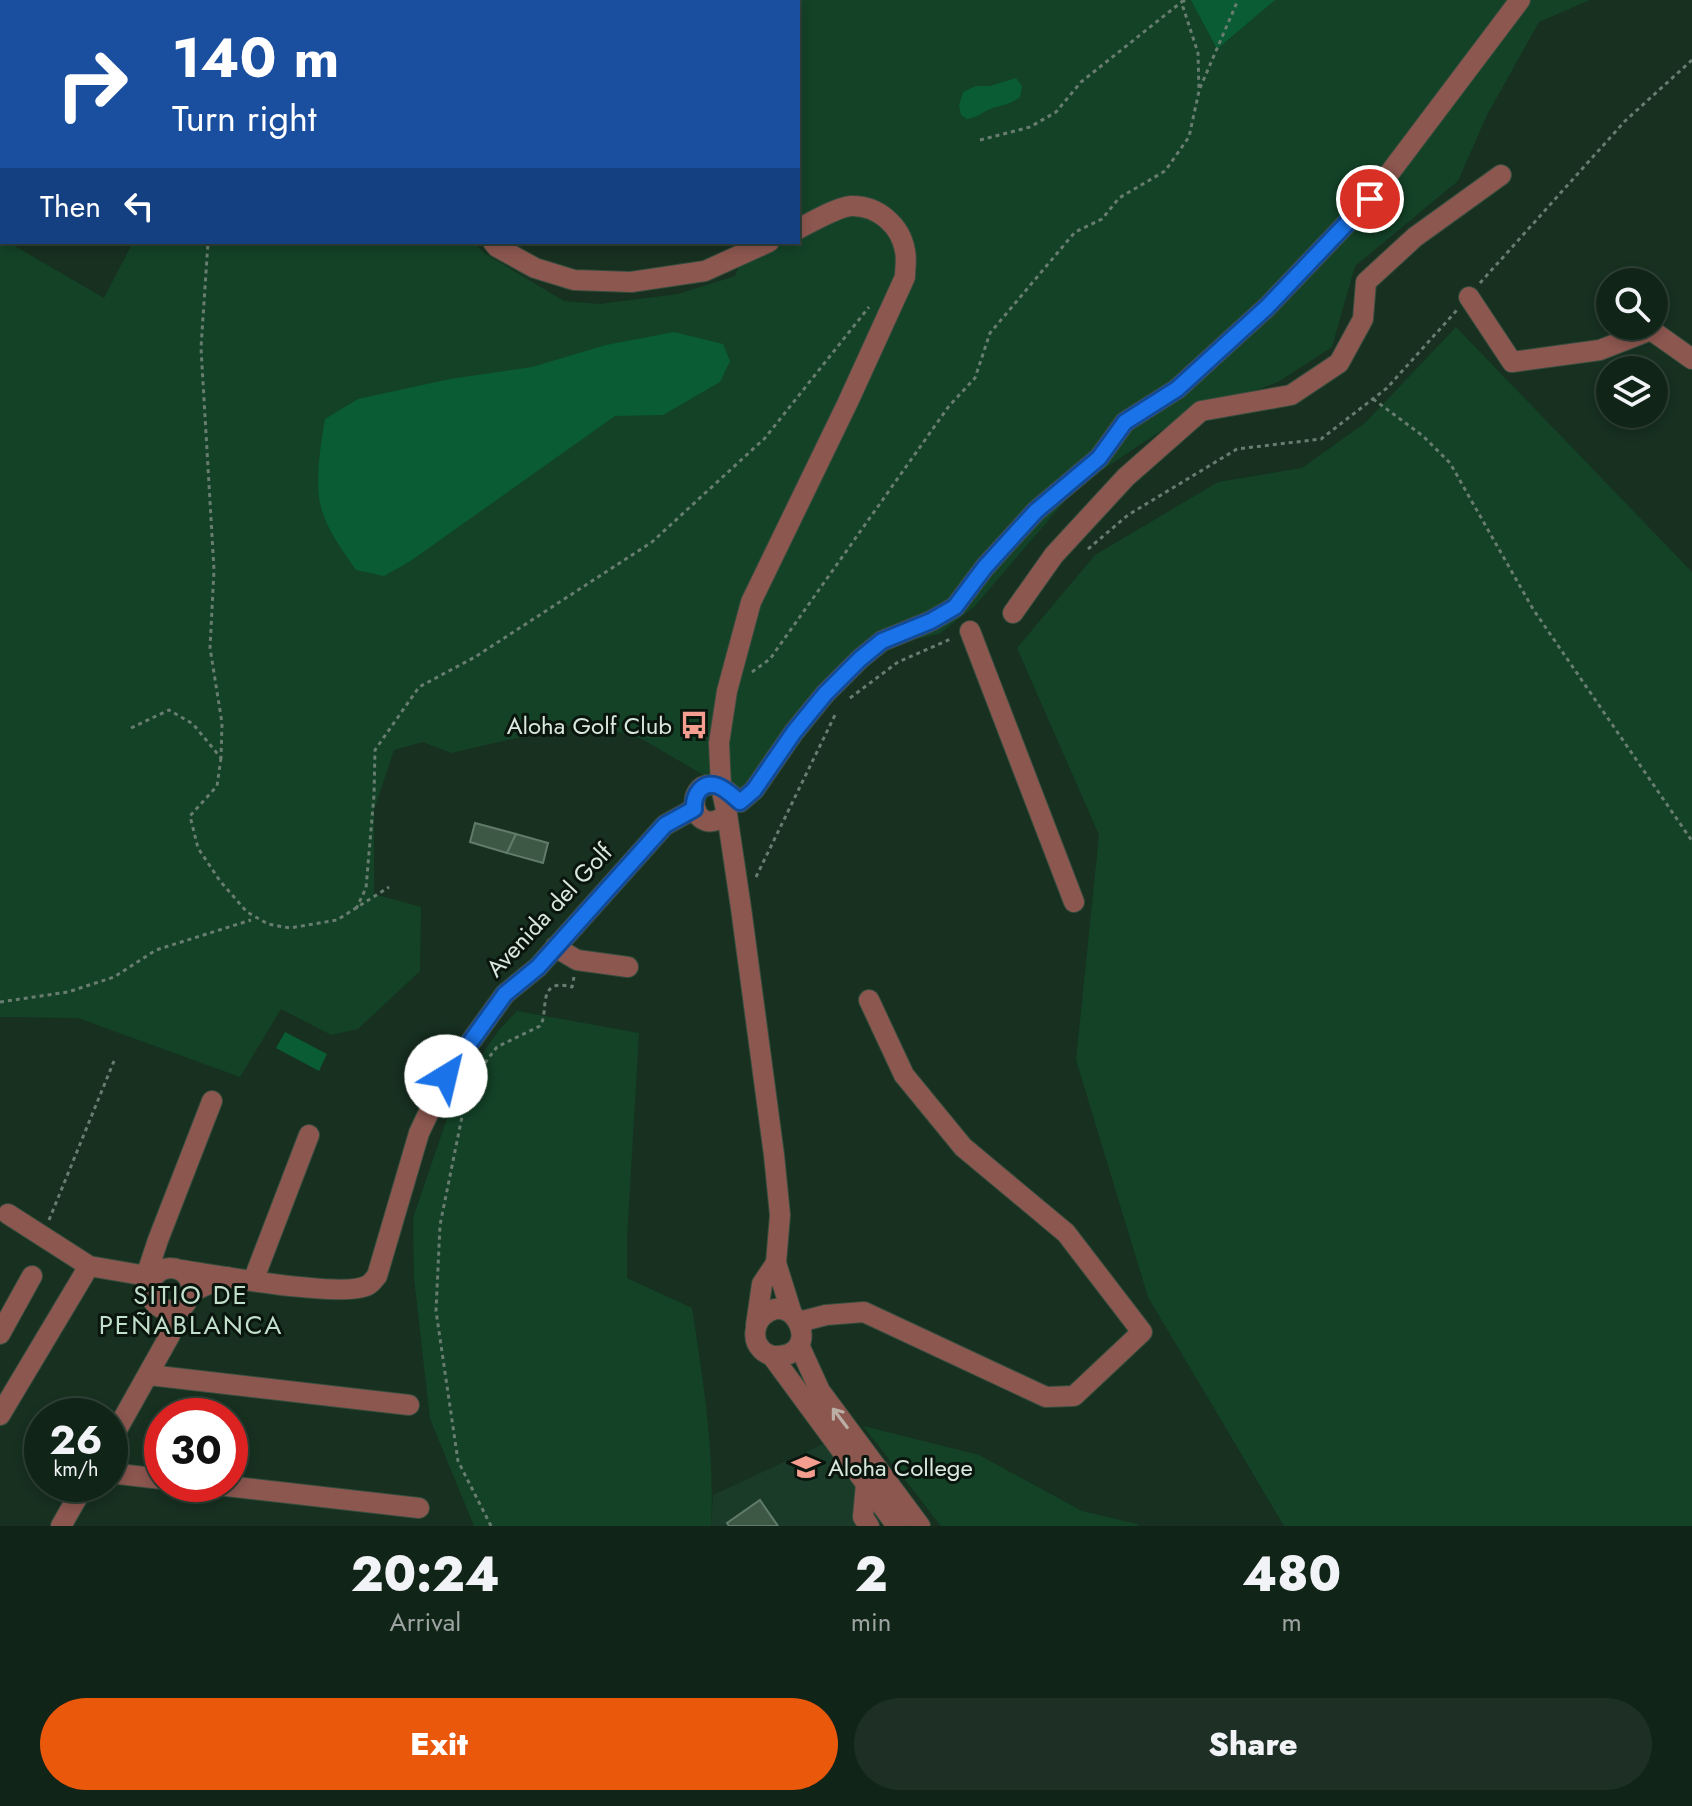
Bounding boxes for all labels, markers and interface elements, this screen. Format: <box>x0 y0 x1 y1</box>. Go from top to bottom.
text: 140 m <box>172 17 339 98</box>
icon: right <box>40 32 144 136</box>
text: Turn right <box>172 92 317 144</box>
pin <box>1336 165 1404 233</box>
icon: arrive <box>1348 177 1392 221</box>
icon: left <box>117 184 161 228</box>
text: Then <box>40 185 101 228</box>
map controls <box>1596 268 1668 428</box>
button: search <box>1596 268 1668 340</box>
button: layers <box>1596 356 1668 428</box>
place label: Aloha Golf Club <box>507 708 672 743</box>
bus stop icon: Aloha Golf Club <box>679 710 709 740</box>
street label: Avenida del Golf <box>478 835 621 985</box>
position arrow <box>404 1034 488 1118</box>
district label: SITIO DE PEÑABLANCA <box>99 1276 283 1344</box>
speed limit sign: 30 <box>144 1398 248 1502</box>
one-way arrow <box>832 1408 849 1430</box>
text: 26 <box>50 1411 103 1469</box>
place label: Aloha College <box>828 1450 973 1485</box>
school or university icon: Aloha College <box>791 1452 821 1482</box>
text: km/h <box>53 1455 99 1484</box>
text: 20:24 <box>351 1540 500 1609</box>
text: 2 <box>855 1540 887 1609</box>
text: 480 <box>1242 1540 1341 1609</box>
text: Arrival <box>389 1603 461 1641</box>
text: min <box>851 1603 891 1641</box>
text: m <box>1282 1603 1302 1641</box>
button: Exit <box>40 1698 838 1790</box>
button: Share <box>854 1698 1652 1790</box>

